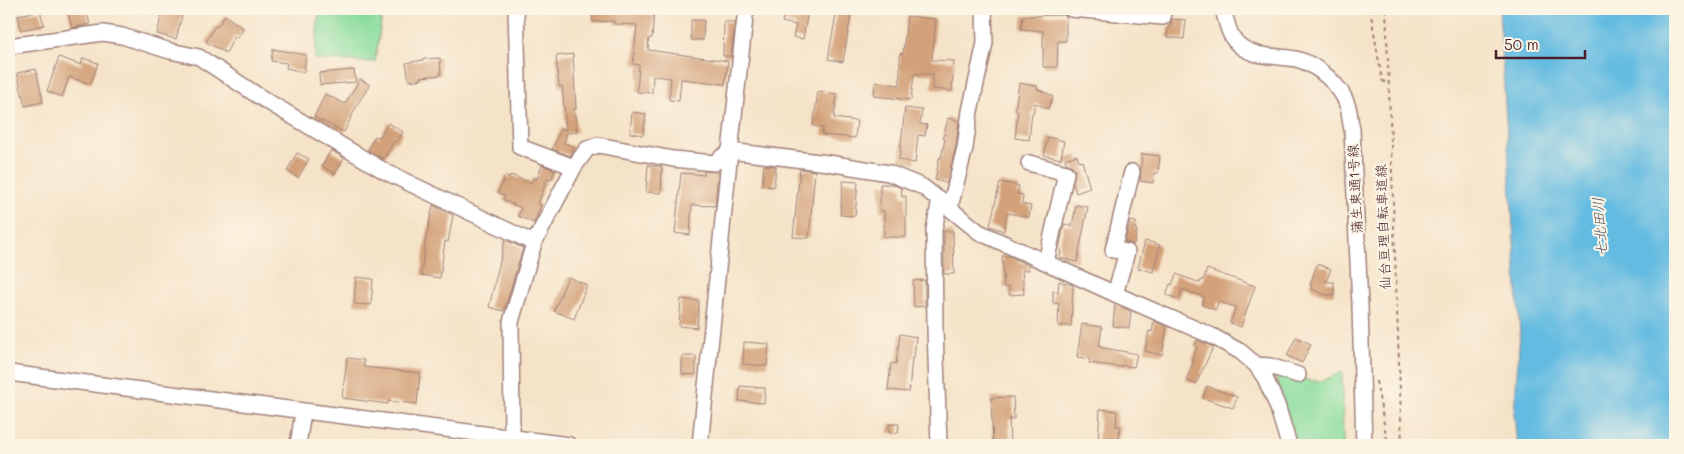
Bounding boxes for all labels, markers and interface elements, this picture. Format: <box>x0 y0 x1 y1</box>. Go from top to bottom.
scale bar <box>1496 28 1585 60</box>
text: 50 m <box>1504 34 1539 54</box>
street label: 蒲生東通1号線 <box>1343 143 1366 235</box>
street label: 仙台亘理自転車道線 <box>1371 164 1394 290</box>
water label: 七北田川 <box>1587 196 1611 258</box>

